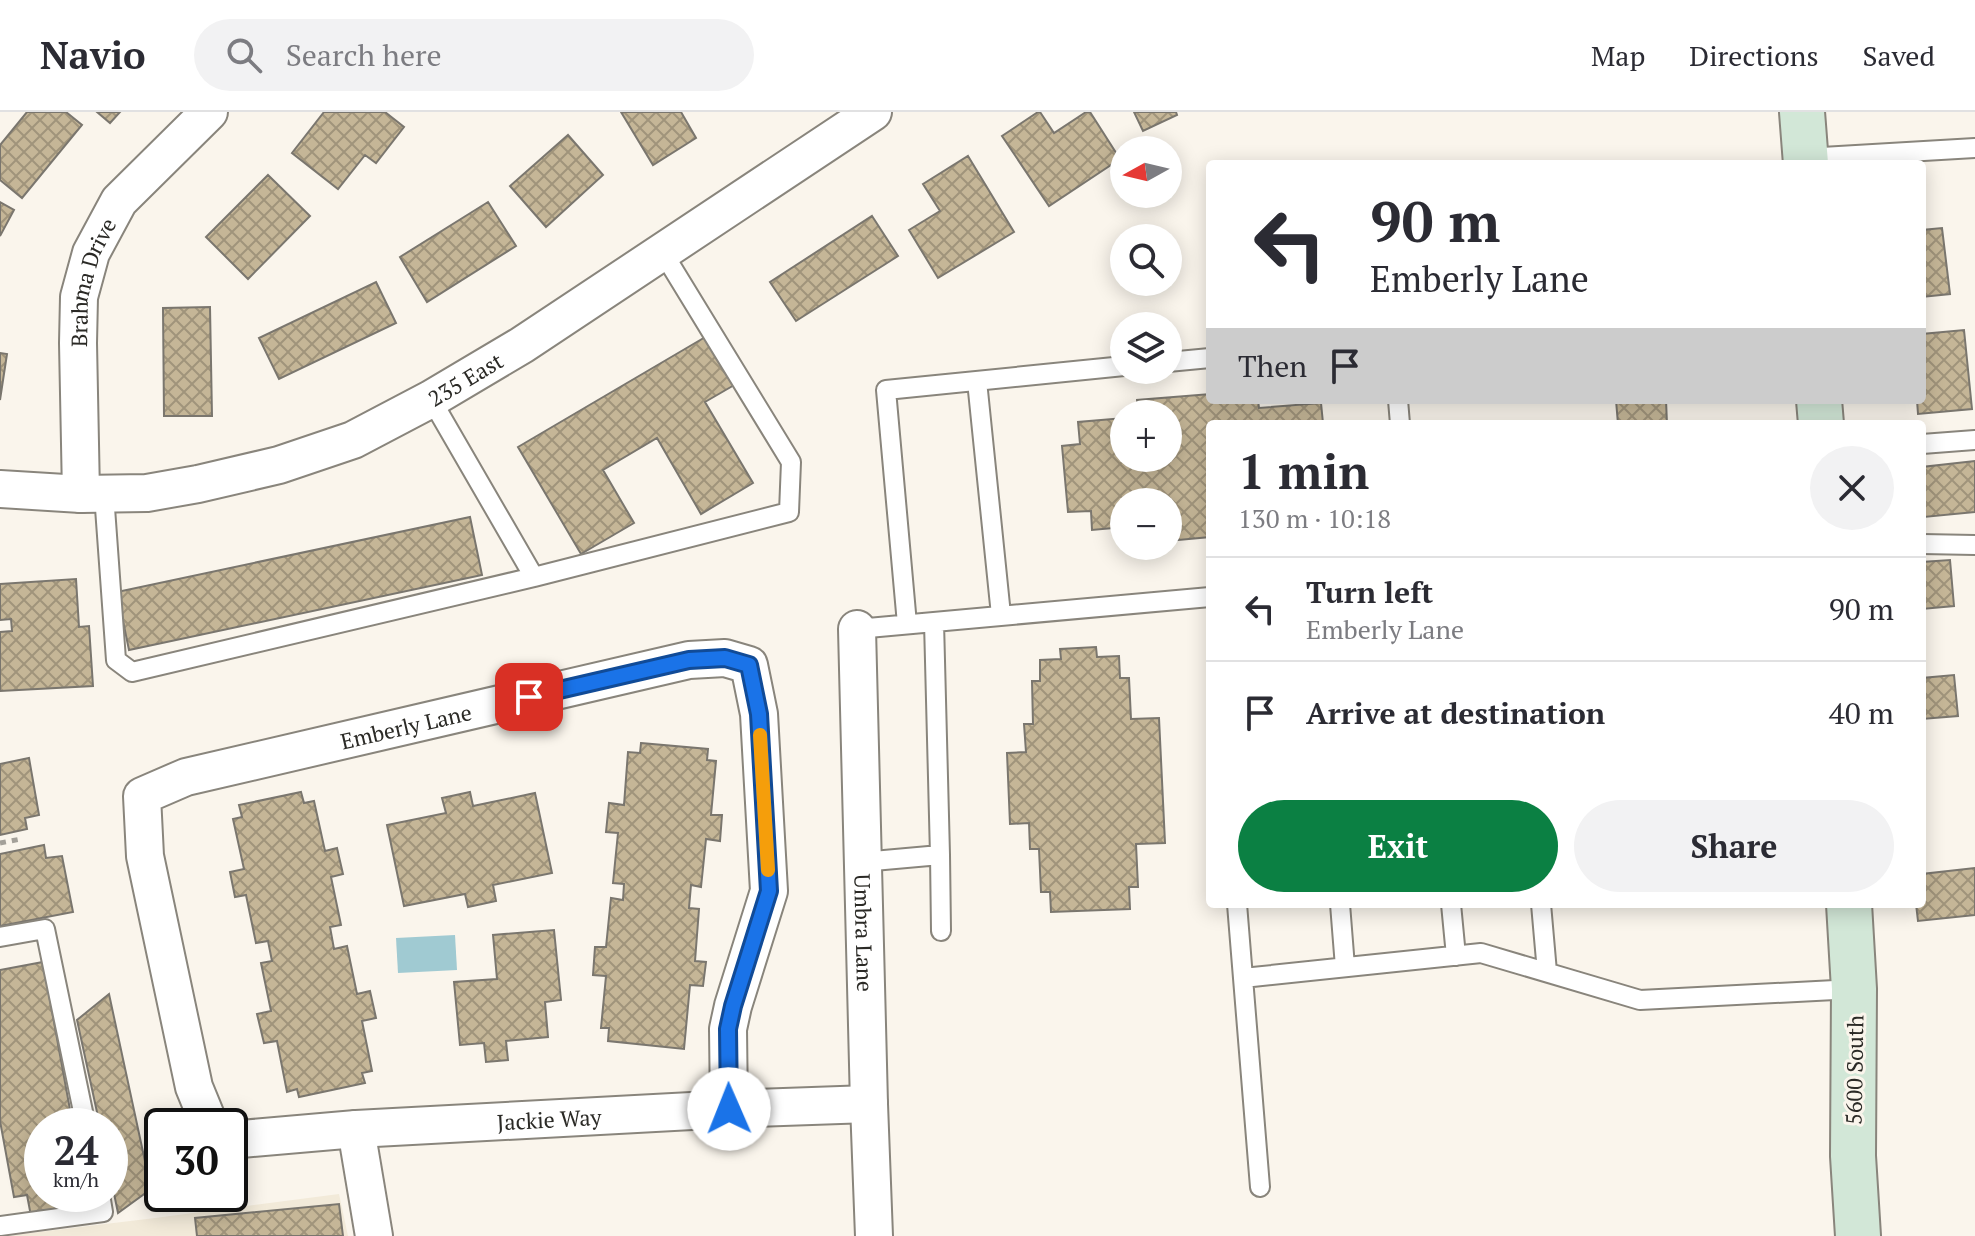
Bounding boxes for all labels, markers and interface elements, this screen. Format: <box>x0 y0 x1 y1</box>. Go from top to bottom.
search box <box>194 19 754 91</box>
text: Navio <box>40 30 146 80</box>
icon: search <box>222 33 266 77</box>
text: Search here <box>286 35 442 75</box>
text: Map <box>1591 37 1645 74</box>
text: Directions <box>1689 37 1819 74</box>
text: Saved <box>1863 37 1935 74</box>
north arrow <box>1110 136 1182 208</box>
map controls <box>1110 136 1182 560</box>
text: 90 m <box>1370 184 1500 258</box>
icon: left <box>1238 192 1342 296</box>
street label: Brahma Drive <box>63 212 122 347</box>
button: search <box>1110 224 1182 296</box>
text: Emberly Lane <box>1370 255 1589 302</box>
button: layers <box>1110 312 1182 384</box>
icon: arrive <box>1323 344 1367 388</box>
street label: 235 East <box>422 345 508 412</box>
text: Then <box>1238 346 1307 386</box>
button: + <box>1110 400 1182 472</box>
text: 1 min <box>1238 439 1369 503</box>
button: close <box>1810 446 1894 530</box>
button: − <box>1110 488 1182 560</box>
text: 130 m · 10:18 <box>1238 501 1391 535</box>
text: Turn left <box>1306 572 1433 612</box>
icon: left <box>1238 587 1282 631</box>
text: 90 m <box>1829 589 1894 629</box>
text: Emberly Lane <box>1306 612 1464 646</box>
pin <box>495 663 563 731</box>
icon: arrive <box>507 675 551 719</box>
icon: arrive <box>1238 691 1282 735</box>
text: Arrive at destination <box>1306 693 1605 733</box>
text: 40 m <box>1829 693 1894 733</box>
street label: Emberly Lane <box>337 697 474 755</box>
button: Exit <box>1238 800 1558 892</box>
button: Share <box>1574 800 1894 892</box>
street label: Umbra Lane <box>849 874 881 992</box>
street label: 5600 South <box>1839 1015 1869 1125</box>
position arrow <box>687 1067 771 1151</box>
street label: Jackie Way <box>496 1101 603 1136</box>
speed limit sign: 30 <box>144 1108 248 1212</box>
text: 24 <box>53 1123 99 1176</box>
text: km/h <box>53 1166 99 1193</box>

